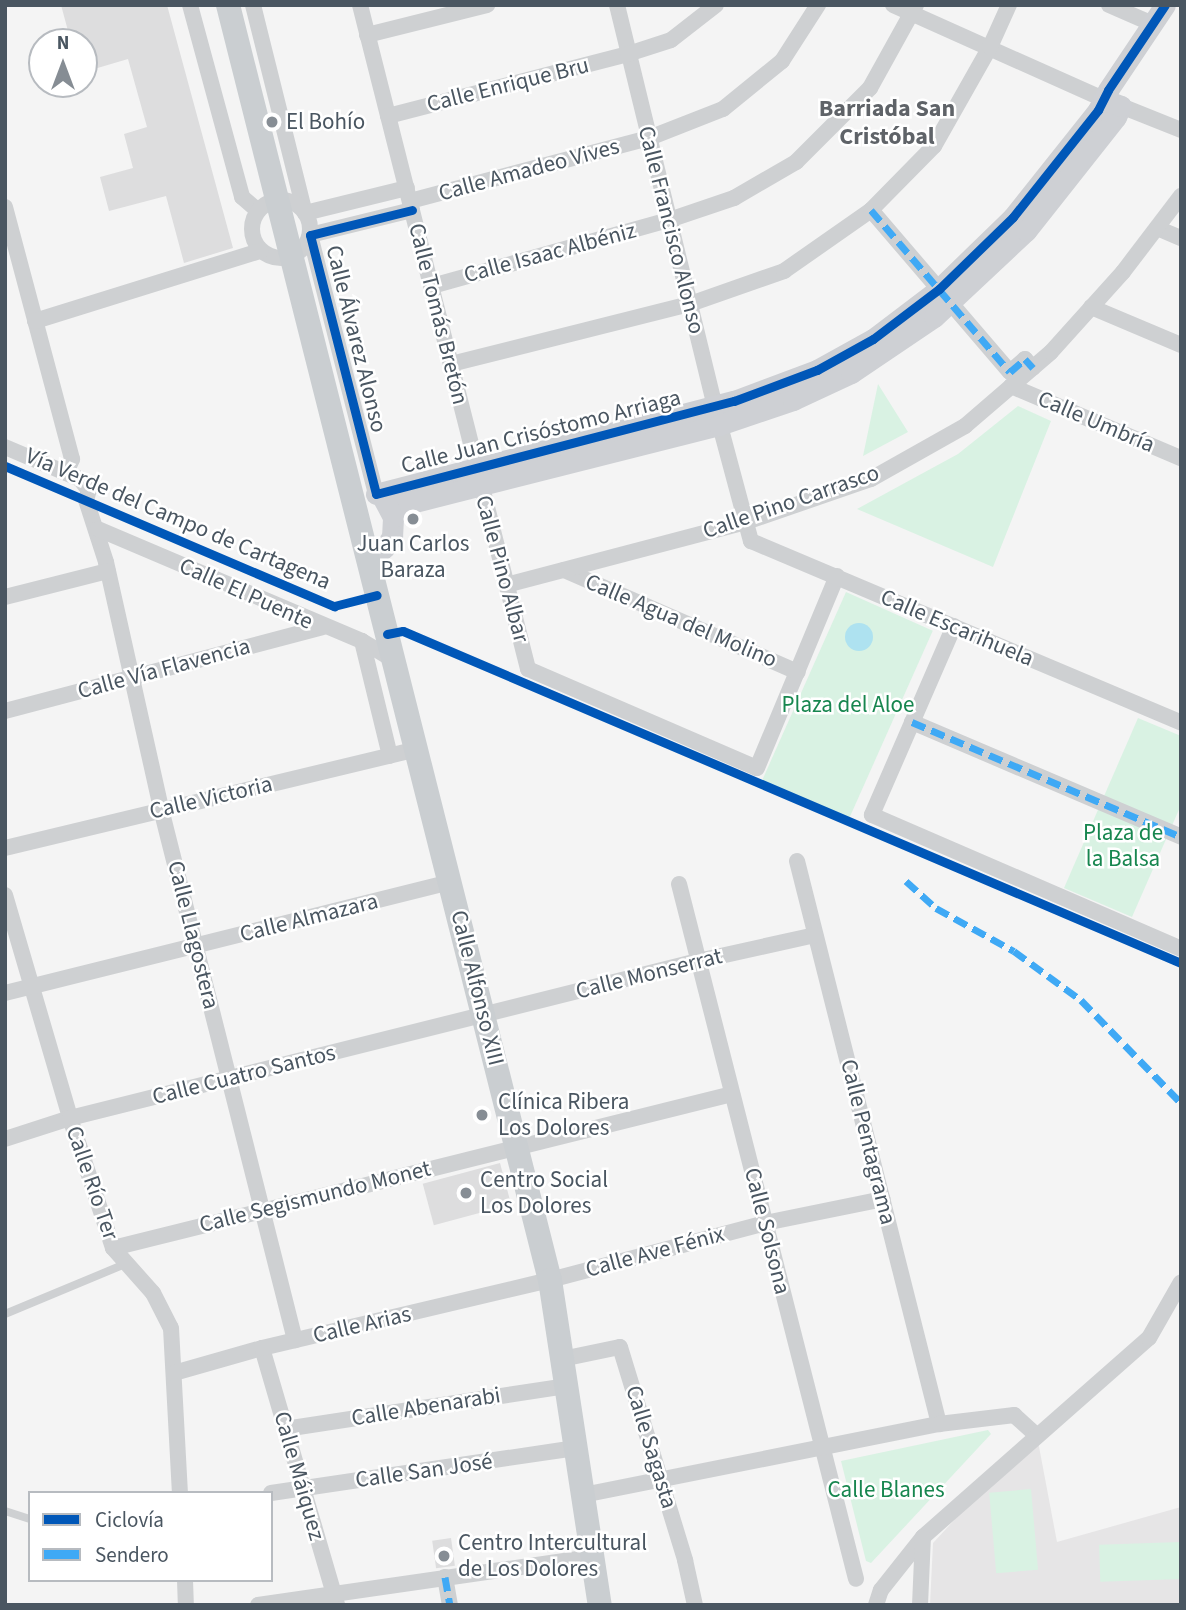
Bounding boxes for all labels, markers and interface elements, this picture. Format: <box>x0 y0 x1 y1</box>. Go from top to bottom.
north arrow <box>28 28 98 98</box>
text: N <box>57 30 69 57</box>
street label: Calle Enrique Bru <box>424 52 592 118</box>
district label: Barriada San Cristóbal <box>819 95 955 151</box>
place label: El Bohío <box>286 108 365 136</box>
marker: El Bohío <box>264 114 280 130</box>
street label: Calle Francisco Alonso <box>632 123 710 337</box>
street label: Calle Amadeo Vives <box>436 133 622 207</box>
street label: Calle Isaac Albéniz <box>461 217 639 289</box>
street label: Calle Tomás Bretón <box>402 221 474 407</box>
street label: Calle Álvarez Alonso <box>319 243 393 435</box>
street label: Calle Juan Crisóstomo Arriaga <box>398 384 684 480</box>
street label: Calle Umbría <box>1033 385 1159 459</box>
street label: Vía Verde del Campo de Cartagena <box>21 442 335 596</box>
street label: Calle Pino Carrasco <box>699 459 883 545</box>
street label: Calle Pino Albar <box>469 492 535 646</box>
marker: Juan Carlos Baraza <box>405 511 421 527</box>
place label: Juan Carlos Baraza <box>357 530 469 584</box>
street label: Calle El Puente <box>175 552 317 636</box>
street label: Calle Agua del Molino <box>581 568 781 674</box>
street label: Calle Escarihuela <box>876 583 1038 673</box>
street label: Calle Vía Flavencia <box>75 633 253 705</box>
park label: Plaza del Aloe <box>782 691 914 719</box>
street label: Calle Victoria <box>147 770 275 826</box>
park label: Plaza de la Balsa <box>1083 819 1163 873</box>
street label: Calle Llagostera <box>161 858 225 1012</box>
street label: Calle Almazara <box>237 888 381 948</box>
street label: Calle Alfonso XIII <box>444 908 510 1068</box>
street label: Calle Monserrat <box>573 942 725 1006</box>
street label: Calle Cuatro Santos <box>150 1039 338 1111</box>
street label: Calle Pentagrama <box>834 1057 902 1227</box>
place label: Clínica Ribera Los Dolores <box>498 1088 629 1142</box>
marker: Clínica Ribera Los Dolores <box>472 1105 492 1125</box>
street label: Calle Río Ter <box>60 1122 124 1244</box>
street label: Calle Segismundo Monet <box>196 1155 434 1239</box>
street label: Calle Solsona <box>738 1165 796 1297</box>
place label: Centro Social Los Dolores <box>480 1166 608 1220</box>
marker: Centro Social Los Dolores <box>458 1185 474 1201</box>
street label: Calle Ave Fénix <box>583 1220 727 1284</box>
street label: Calle Arias <box>310 1300 414 1350</box>
street label: Calle Abenarabi <box>349 1382 503 1432</box>
street label: Calle Sagasta <box>619 1382 683 1512</box>
street label: Calle Máiquez <box>267 1408 331 1544</box>
street label: Calle San José <box>354 1448 494 1494</box>
park label: Calle Blanes <box>827 1476 945 1504</box>
legend <box>28 1491 273 1582</box>
text: Ciclovía <box>95 1505 164 1535</box>
place label: Centro Intercultural de Los Dolores <box>458 1529 647 1583</box>
text: Sendero <box>95 1540 169 1570</box>
marker: Centro Intercultural de Los Dolores <box>436 1548 452 1564</box>

